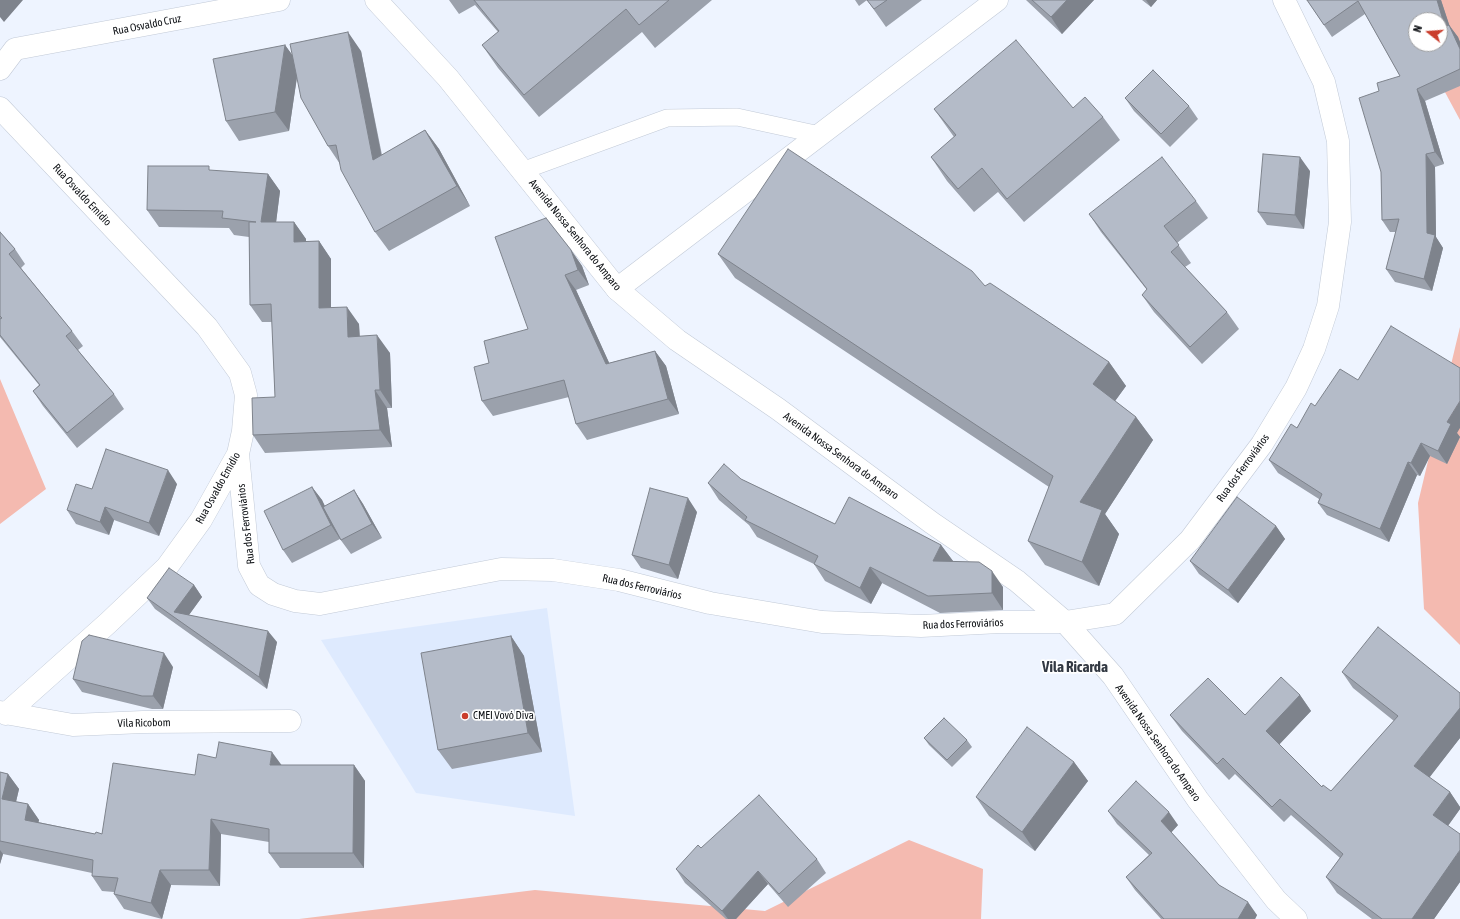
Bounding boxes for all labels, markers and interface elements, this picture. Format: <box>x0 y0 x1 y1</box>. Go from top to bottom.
street label: Rua Osvaldo Cruz <box>112 12 182 38</box>
north arrow <box>1408 12 1448 52</box>
text: N <box>1411 24 1424 34</box>
street label: Rua Osvaldo Emidio <box>50 161 114 229</box>
street label: Avenida Nossa Senhora do Amparo <box>526 177 624 293</box>
street label: Avenida Nossa Senhora do Amparo <box>781 410 901 502</box>
street label: Rua dos Ferroviários <box>1214 431 1272 505</box>
street label: Rua Osvaldo Emidio <box>193 450 243 526</box>
street label: Rua dos Ferroviários <box>235 483 257 565</box>
street label: Rua dos Ferroviários <box>601 571 683 603</box>
street label: Rua dos Ferroviários <box>922 616 1004 632</box>
district label: Vila Ricarda <box>1042 658 1108 676</box>
street label: Avenida Nossa Senhora do Amparo <box>1113 682 1203 804</box>
place label: CMEI Vovó Diva <box>473 709 534 723</box>
marker: CMEI Vovó Diva <box>460 711 470 721</box>
street label: Vila Ricobom <box>117 716 171 730</box>

